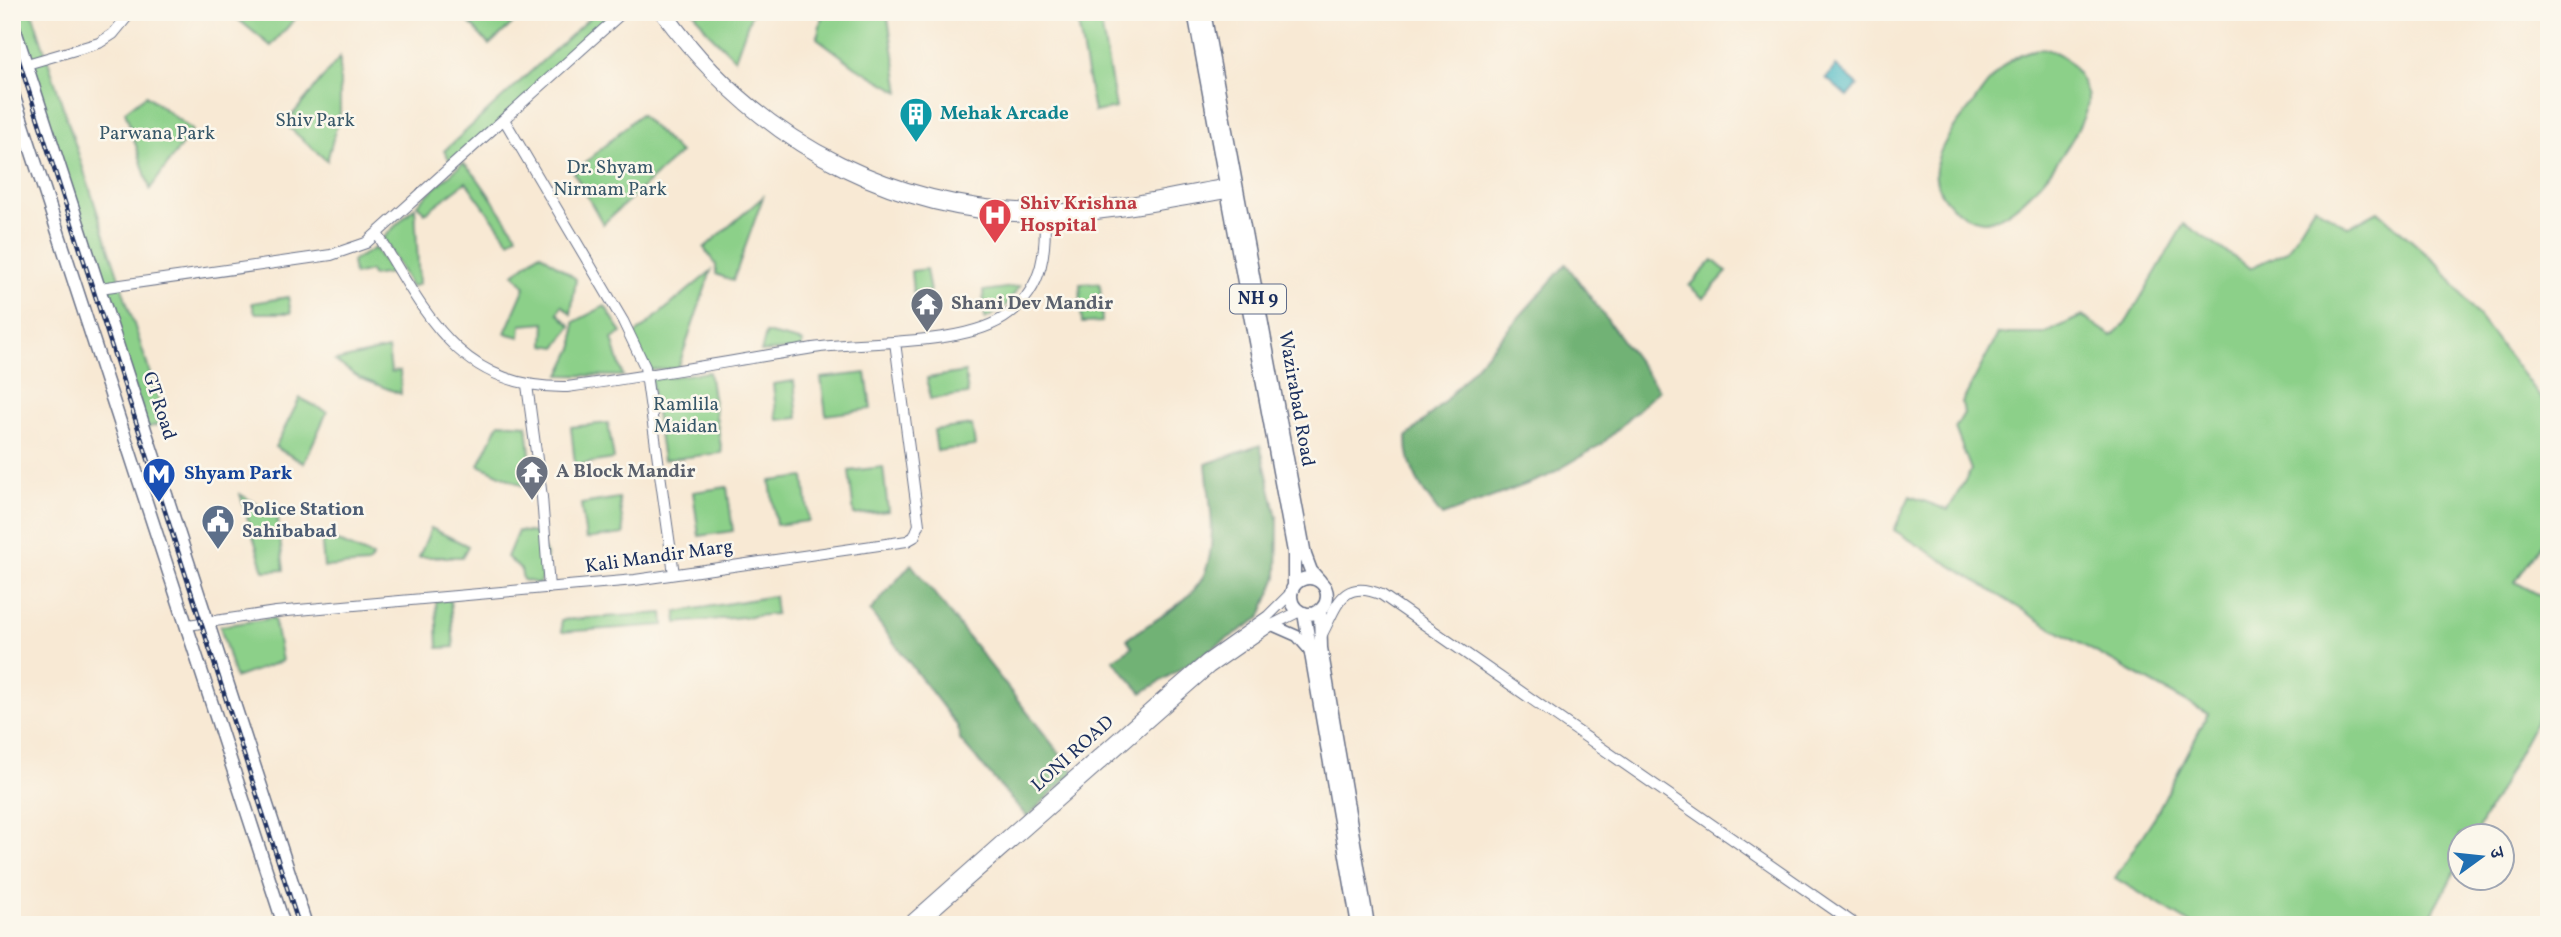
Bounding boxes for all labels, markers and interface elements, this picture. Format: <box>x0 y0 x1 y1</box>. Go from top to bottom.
building icon: Mehak Arcade <box>897 95 935 144</box>
place label: Mehak Arcade <box>940 101 1069 127</box>
park label: Shiv Park <box>275 108 355 134</box>
park label: Parwana Park <box>99 121 215 147</box>
park label: Dr. Shyam Nirmam Park <box>553 155 667 203</box>
place label: Shiv Krishna Hospital <box>1020 191 1137 239</box>
hospital icon: Shiv Krishna Hospital <box>976 196 1014 245</box>
road number: NH 9 <box>1230 284 1286 314</box>
temple icon: Shani Dev Mandir <box>908 285 946 334</box>
place label: Shani Dev Mandir <box>951 291 1113 317</box>
street label: Wazirabad Road <box>1271 329 1321 469</box>
street label: GT Road <box>136 369 182 443</box>
park label: Ramlila Maidan <box>653 392 719 440</box>
temple icon: A Block Mandir <box>513 453 551 502</box>
metro station icon: Shyam Park <box>140 455 178 504</box>
place label: A Block Mandir <box>556 459 696 485</box>
place label: Shyam Park <box>184 461 293 487</box>
place label: Police Station Sahibabad <box>242 497 365 545</box>
public building icon: Police Station Sahibabad <box>199 502 237 551</box>
street label: Kali Mandir Marg <box>583 534 735 580</box>
street label: LONI ROAD <box>1026 710 1120 798</box>
north arrow <box>2446 822 2516 892</box>
text: उ <box>2481 843 2510 862</box>

